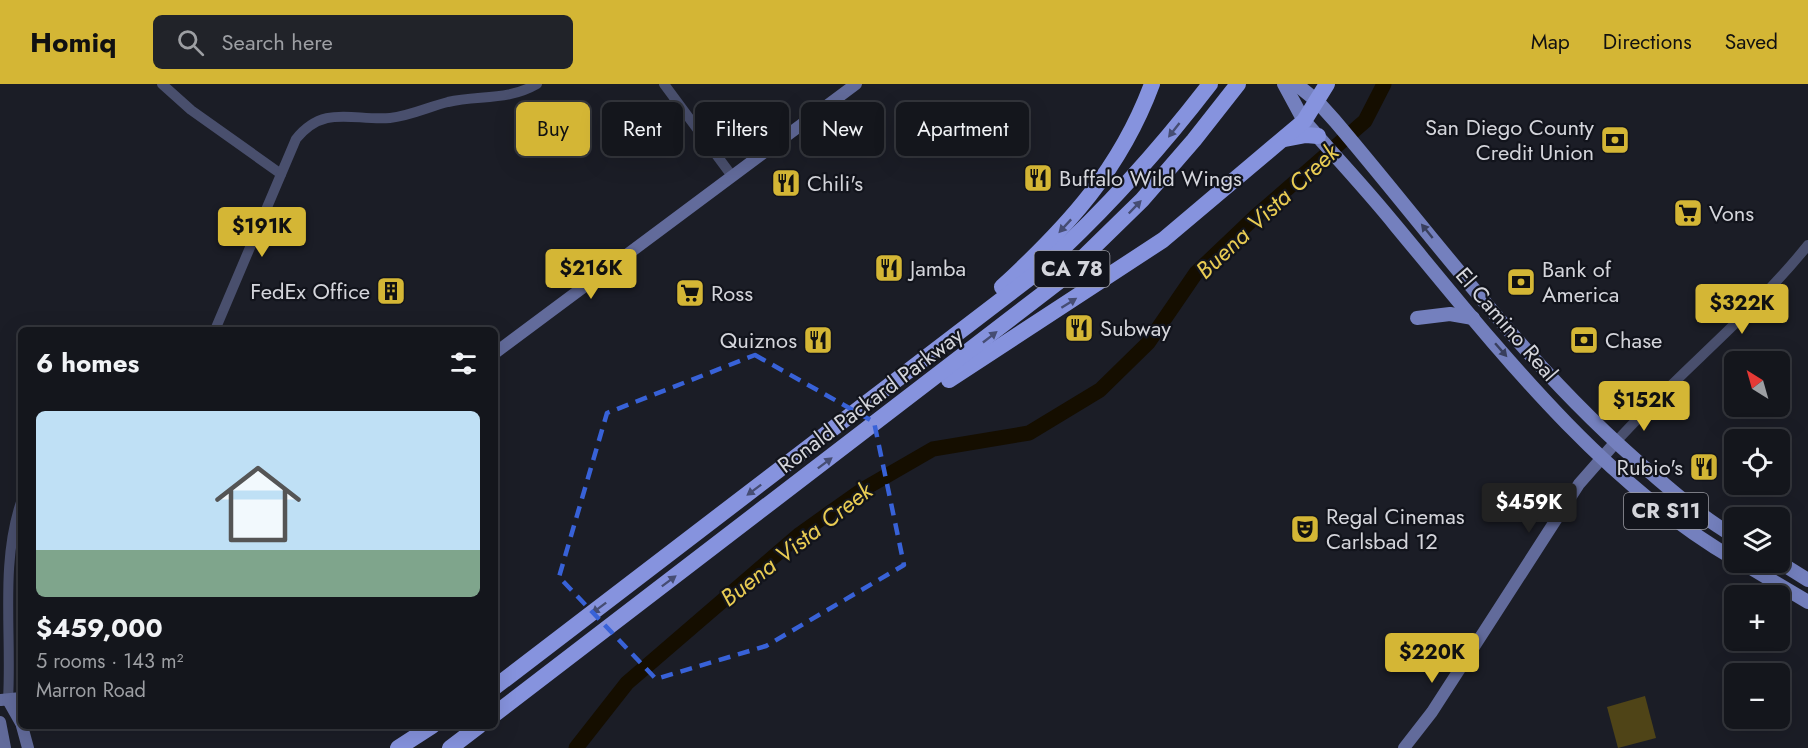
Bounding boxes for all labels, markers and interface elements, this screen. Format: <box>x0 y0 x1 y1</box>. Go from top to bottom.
search box <box>153 15 573 69</box>
text: Homiq <box>30 22 117 63</box>
icon: search <box>174 26 207 59</box>
text: Search here <box>222 26 333 58</box>
text: Map <box>1531 27 1570 57</box>
text: Directions <box>1603 27 1692 57</box>
text: Saved <box>1725 27 1778 57</box>
chip: Buy <box>516 102 590 156</box>
chip: Rent <box>602 102 683 156</box>
chip: Filters <box>695 102 789 156</box>
chip: New <box>801 102 884 156</box>
chip: Apartment <box>896 102 1029 156</box>
place label: San Diego County Credit Union <box>1425 111 1594 168</box>
one-way arrow <box>1168 122 1181 138</box>
bank icon: San Diego County Credit Union <box>1599 124 1631 156</box>
water label: Buena Vista Creek <box>1188 134 1348 287</box>
restaurant icon: Buffalo Wild Wings <box>1022 162 1054 194</box>
place label: Buffalo Wild Wings <box>1059 162 1242 194</box>
restaurant icon: Chili's <box>770 167 802 199</box>
place label: Chili's <box>807 167 863 199</box>
supermarket icon: Vons <box>1672 197 1704 229</box>
place label: Vons <box>1709 197 1754 229</box>
one-way arrow <box>1128 201 1142 215</box>
pin: $191K <box>220 207 304 258</box>
text: $191K <box>232 212 292 241</box>
one-way arrow <box>1059 218 1072 233</box>
one-way arrow <box>1422 224 1434 239</box>
pin: $216K <box>549 249 633 300</box>
road number: CA 78 <box>1034 251 1110 287</box>
restaurant icon: Jamba <box>873 252 905 284</box>
place label: Jamba <box>907 252 966 284</box>
place label: Bank of America <box>1542 253 1619 310</box>
text: $216K <box>559 254 623 283</box>
street label: El Camino Real <box>1448 260 1566 388</box>
bank icon: Bank of America <box>1505 266 1537 298</box>
place label: FedEx Office <box>250 275 370 307</box>
building icon: FedEx Office <box>375 275 407 307</box>
supermarket icon: Ross <box>674 277 706 309</box>
place label: Ross <box>711 277 753 309</box>
pin: $322K <box>1700 284 1784 335</box>
text: $322K <box>1709 289 1775 318</box>
one-way arrow <box>1061 298 1077 309</box>
restaurant icon: Subway <box>1063 312 1095 344</box>
place label: Subway <box>1100 312 1171 344</box>
street label: Ronald Packard Parkway <box>771 319 970 480</box>
place label: Quiznos <box>720 324 797 356</box>
restaurant icon: Quiznos <box>802 324 834 356</box>
bank icon: Chase <box>1568 324 1600 356</box>
place label: Chase <box>1605 324 1662 356</box>
one-way arrow <box>982 331 997 343</box>
one-way arrow <box>1494 342 1507 357</box>
text: 6 homes <box>36 344 139 382</box>
icon: filters <box>447 347 480 380</box>
north arrow <box>1724 351 1790 417</box>
map controls <box>1724 351 1790 729</box>
pin: $152K <box>1602 381 1686 432</box>
text: $152K <box>1613 386 1675 415</box>
button: locate <box>1724 429 1790 495</box>
icon: home <box>204 450 312 558</box>
place label: Rubio's <box>1617 451 1683 483</box>
restaurant icon: Rubio's <box>1688 451 1720 483</box>
one-way arrow <box>816 457 832 469</box>
water label: Buena Vista Creek <box>712 472 881 615</box>
one-way arrow <box>746 483 762 496</box>
pin: $459K <box>1487 483 1571 534</box>
text: $459K <box>1496 488 1562 517</box>
road number: CR S11 <box>1624 493 1708 529</box>
place label: Regal Cinemas Carlsbad 12 <box>1326 500 1465 557</box>
button: layers <box>1724 507 1790 573</box>
theatre icon: Regal Cinemas Carlsbad 12 <box>1289 513 1321 545</box>
one-way arrow <box>661 575 677 587</box>
button: + <box>1724 585 1790 651</box>
one-way arrow <box>591 601 607 614</box>
text: $459,000 <box>36 609 163 647</box>
pin: $220K <box>1390 633 1474 684</box>
text: $220K <box>1399 638 1465 667</box>
text: 5 rooms · 143 m² <box>36 647 183 676</box>
button: − <box>1724 663 1790 729</box>
text: Marron Road <box>36 676 146 705</box>

